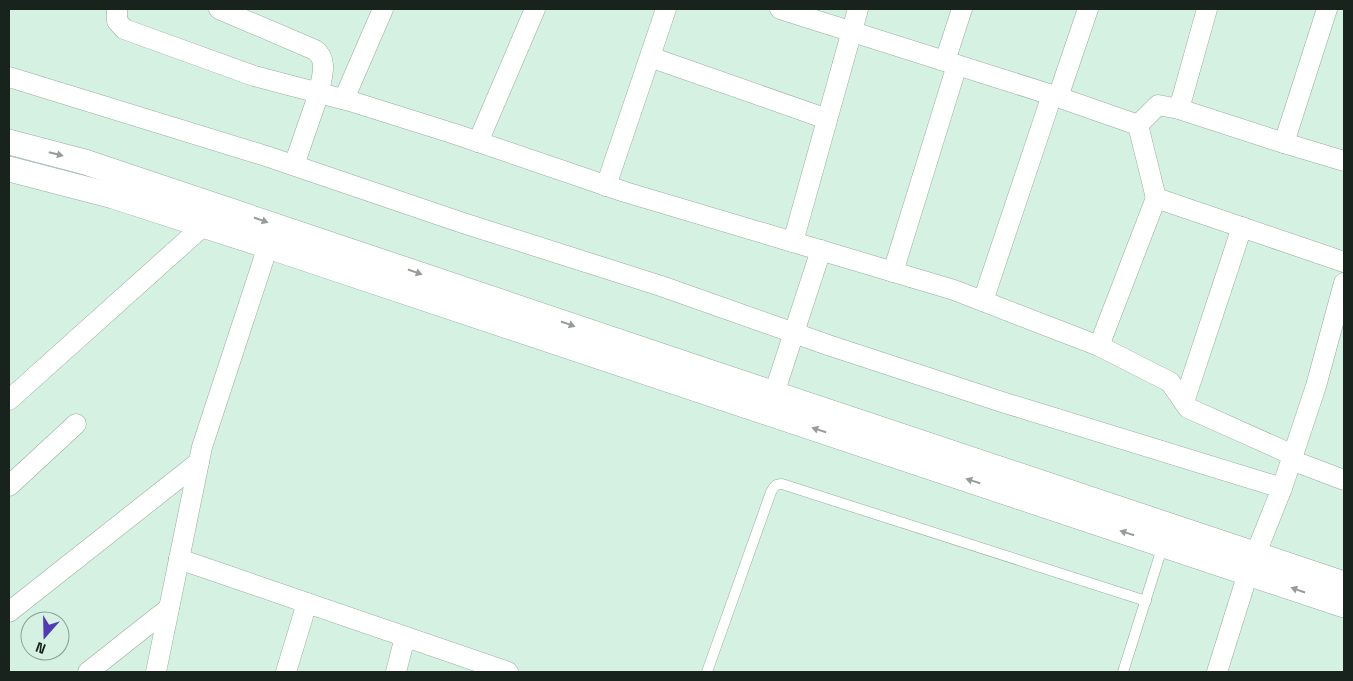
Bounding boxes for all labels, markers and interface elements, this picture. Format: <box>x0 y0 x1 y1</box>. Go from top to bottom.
one-way arrow <box>49 150 64 158</box>
one-way arrow <box>253 217 268 225</box>
one-way arrow <box>407 269 422 277</box>
one-way arrow <box>561 321 576 329</box>
one-way arrow <box>811 426 826 434</box>
one-way arrow <box>965 477 980 485</box>
one-way arrow <box>1120 528 1135 536</box>
one-way arrow <box>1290 585 1305 593</box>
north arrow <box>20 611 70 661</box>
text: N <box>33 638 48 658</box>

